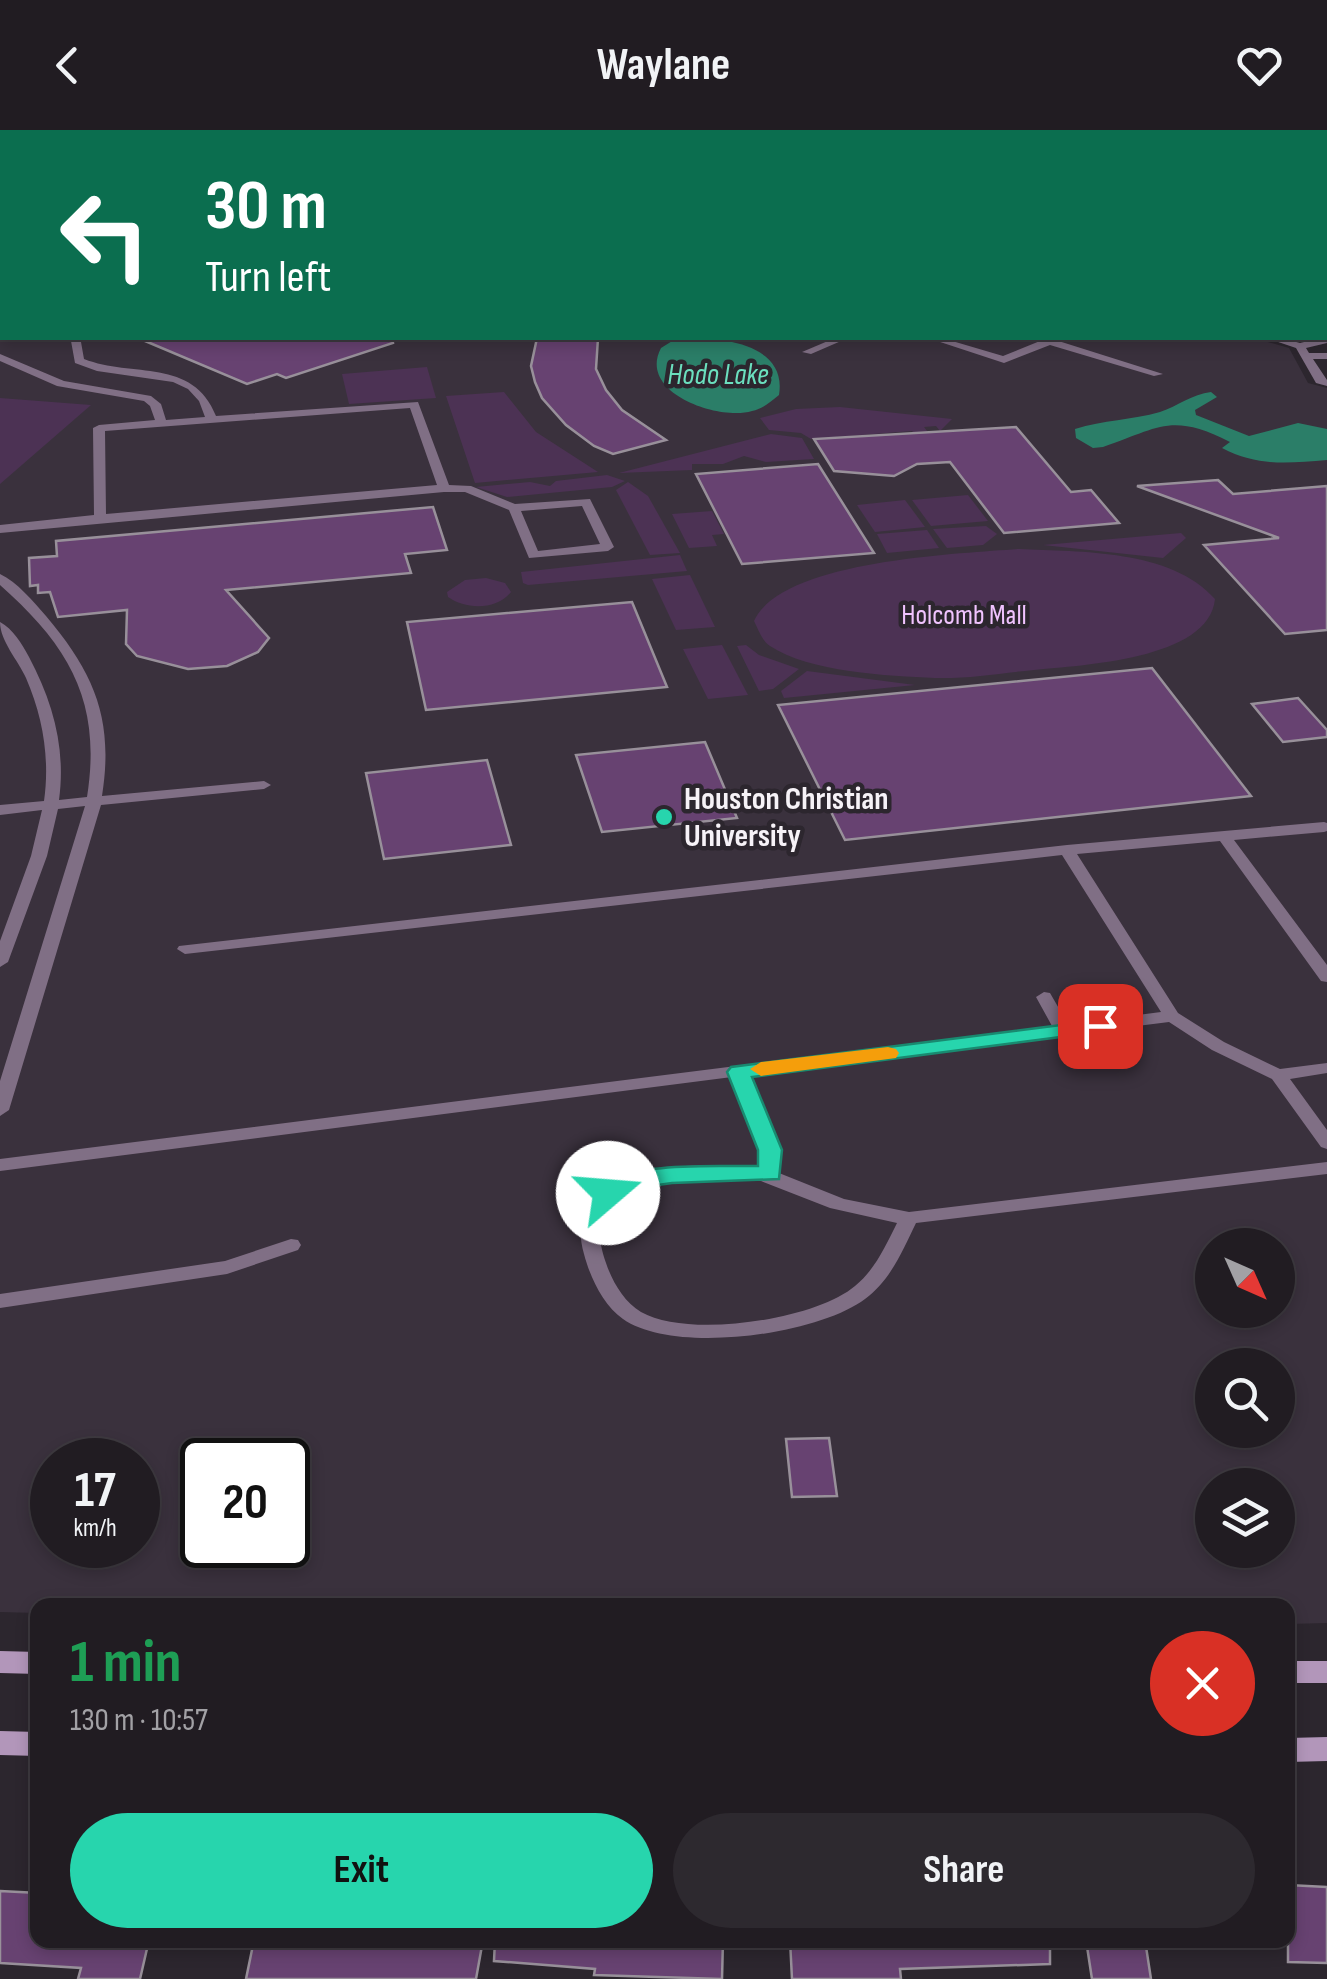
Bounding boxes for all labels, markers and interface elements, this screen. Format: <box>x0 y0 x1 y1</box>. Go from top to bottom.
icon: back <box>40 38 95 93</box>
text: Waylane <box>597 38 730 93</box>
icon: heart <box>1232 38 1287 93</box>
text: 30 m <box>205 165 327 249</box>
icon: left <box>40 170 170 300</box>
text: Turn left <box>205 250 331 305</box>
water label: Hodo Lake <box>667 357 769 393</box>
park label: Holcomb Mall <box>901 599 1027 632</box>
place label: Houston Christian University <box>684 780 889 856</box>
marker: Houston Christian University <box>653 806 675 828</box>
pin <box>1058 984 1143 1069</box>
icon: arrive <box>1073 999 1128 1054</box>
position arrow <box>556 1141 660 1245</box>
north arrow <box>1195 1228 1295 1328</box>
map controls <box>1195 1228 1295 1568</box>
button: search <box>1195 1348 1295 1448</box>
speed limit sign: 20 <box>180 1438 310 1568</box>
text: 17 <box>74 1461 116 1521</box>
button: layers <box>1195 1468 1295 1568</box>
text: km/h <box>73 1513 117 1544</box>
text: 1 min <box>70 1627 182 1699</box>
button: close <box>1150 1631 1255 1736</box>
text: 130 m · 10:57 <box>70 1701 208 1740</box>
button: Exit <box>70 1813 653 1928</box>
button: Share <box>673 1813 1255 1928</box>

